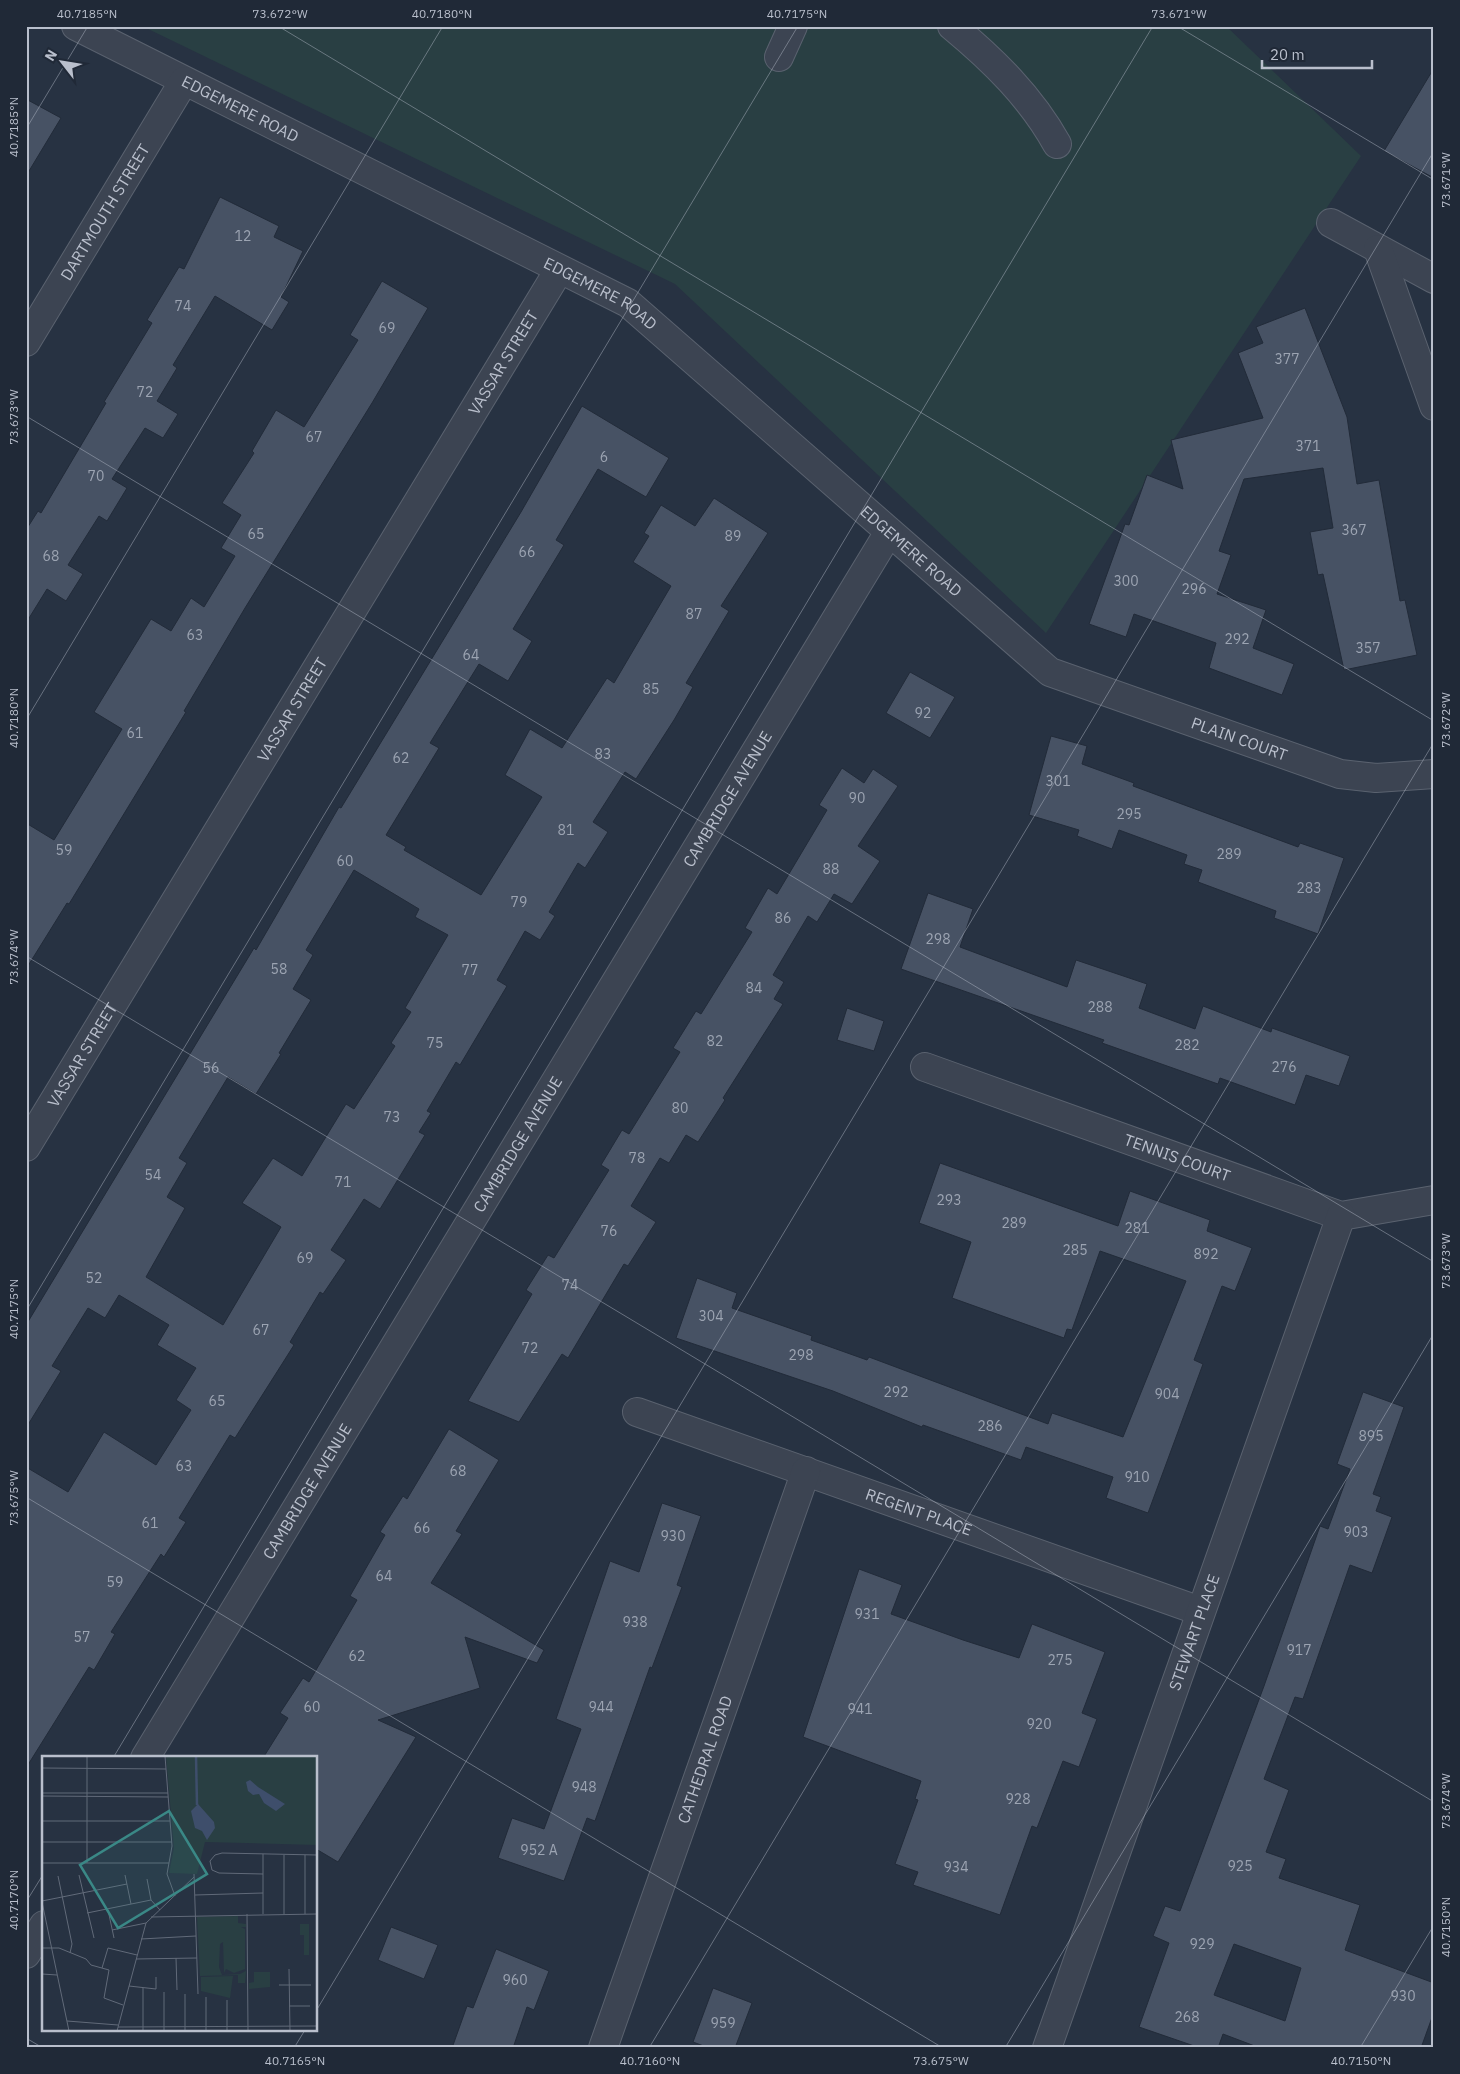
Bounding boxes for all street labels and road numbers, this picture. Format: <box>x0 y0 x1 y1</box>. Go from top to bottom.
street label: EDGEMERE ROAD <box>179 71 302 146</box>
street label: DARTMOUTH STREET <box>56 140 154 284</box>
street label: EDGEMERE ROAD <box>541 252 661 334</box>
street label: VASSAR STREET <box>463 307 542 418</box>
street label: EDGEMERE ROAD <box>856 501 966 601</box>
street label: VASSAR STREET <box>253 654 331 765</box>
street label: PLAIN COURT <box>1189 712 1290 765</box>
street label: CAMBRIDGE AVENUE <box>678 727 776 870</box>
street label: VASSAR STREET <box>43 999 121 1110</box>
street label: CAMBRIDGE AVENUE <box>469 1073 566 1216</box>
street label: TENNIS COURT <box>1121 1129 1233 1186</box>
street label: CAMBRIDGE AVENUE <box>258 1420 356 1563</box>
street label: REGENT PLACE <box>863 1484 975 1540</box>
street label: STEWART PLACE <box>1164 1571 1224 1693</box>
street label: CATHEDRAL ROAD <box>673 1693 736 1826</box>

